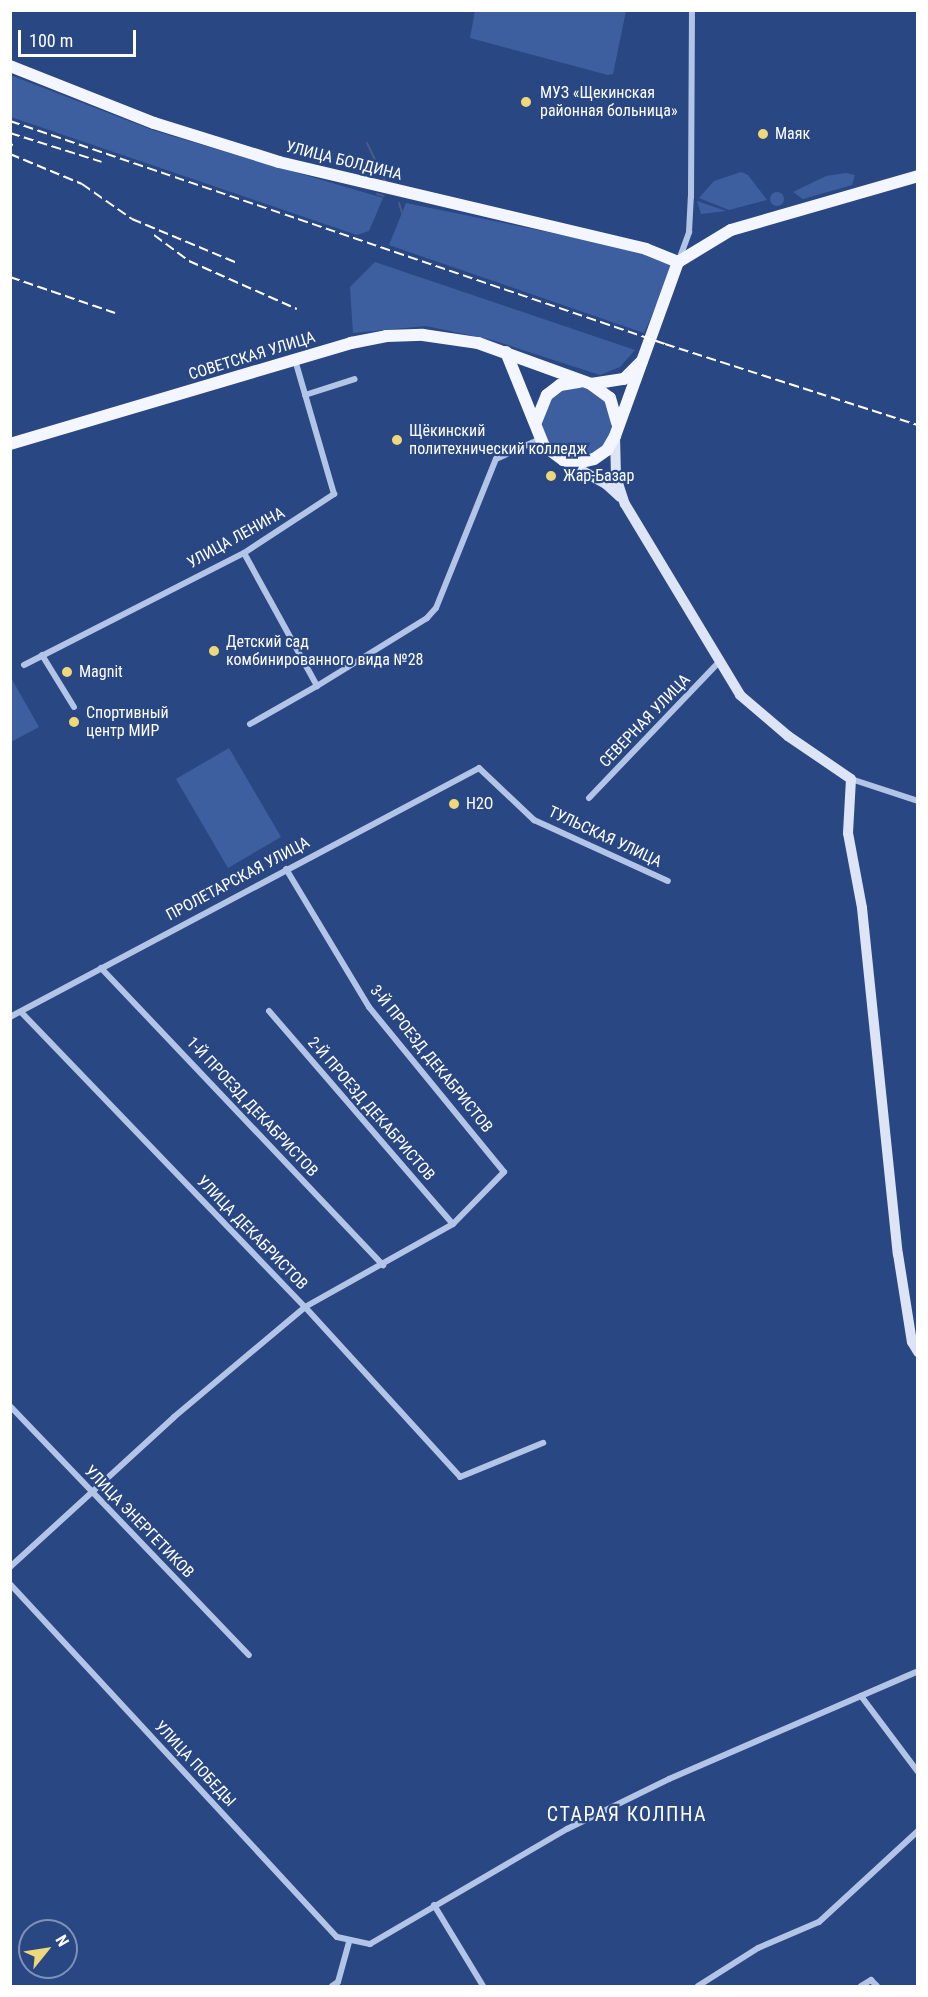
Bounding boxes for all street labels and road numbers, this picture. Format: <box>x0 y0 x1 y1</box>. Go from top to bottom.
street label: УЛИЦА БОЛДИНА <box>284 137 404 185</box>
street label: СОВЕТСКАЯ УЛИЦА <box>186 328 318 384</box>
street label: УЛИЦА ЛЕНИНА <box>184 503 288 573</box>
street label: СЕВЕРНАЯ УЛИЦА <box>596 670 694 772</box>
street label: ТУЛЬСКАЯ УЛИЦА <box>545 802 665 872</box>
street label: ПРОЛЕТАРСКАЯ УЛИЦА <box>163 833 313 925</box>
street label: 3-Й ПРОЕЗД ДЕКАБРИСТОВ <box>366 981 496 1137</box>
street label: 1-Й ПРОЕЗД ДЕКАБРИСТОВ <box>182 1033 322 1181</box>
street label: 2-Й ПРОЕЗД ДЕКАБРИСТОВ <box>303 1033 439 1185</box>
street label: УЛИЦА ДЕКАБРИСТОВ <box>193 1172 311 1294</box>
street label: УЛИЦА ЭНЕРГЕТИКОВ <box>80 1462 198 1582</box>
street label: УЛИЦА ПОБЕДЫ <box>150 1717 240 1811</box>

